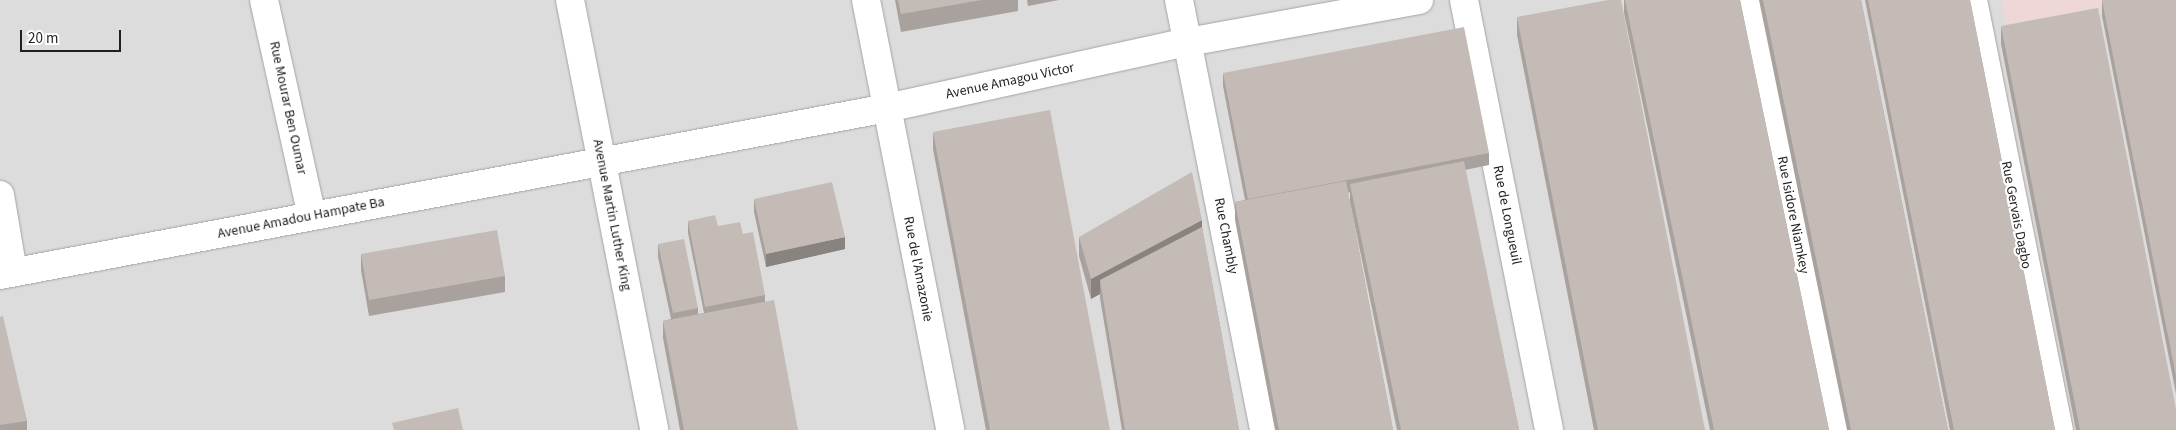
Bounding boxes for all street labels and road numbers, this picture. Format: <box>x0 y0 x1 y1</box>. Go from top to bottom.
street label: Rue Mourar Ben Oumar <box>266 40 310 176</box>
street label: Avenue Amagou Victor <box>944 59 1076 103</box>
street label: Avenue Martin Luther King <box>589 138 635 292</box>
street label: Rue Isidore Niamkey <box>1773 155 1813 275</box>
street label: Rue Gervais Dagbo <box>1997 160 2035 270</box>
street label: Rue de Longueuil <box>1489 164 1525 266</box>
street label: Avenue Amadou Hampate Ba <box>216 194 386 242</box>
street label: Rue Chambly <box>1210 196 1242 276</box>
street label: Rue de l'Amazonie <box>900 215 936 323</box>

